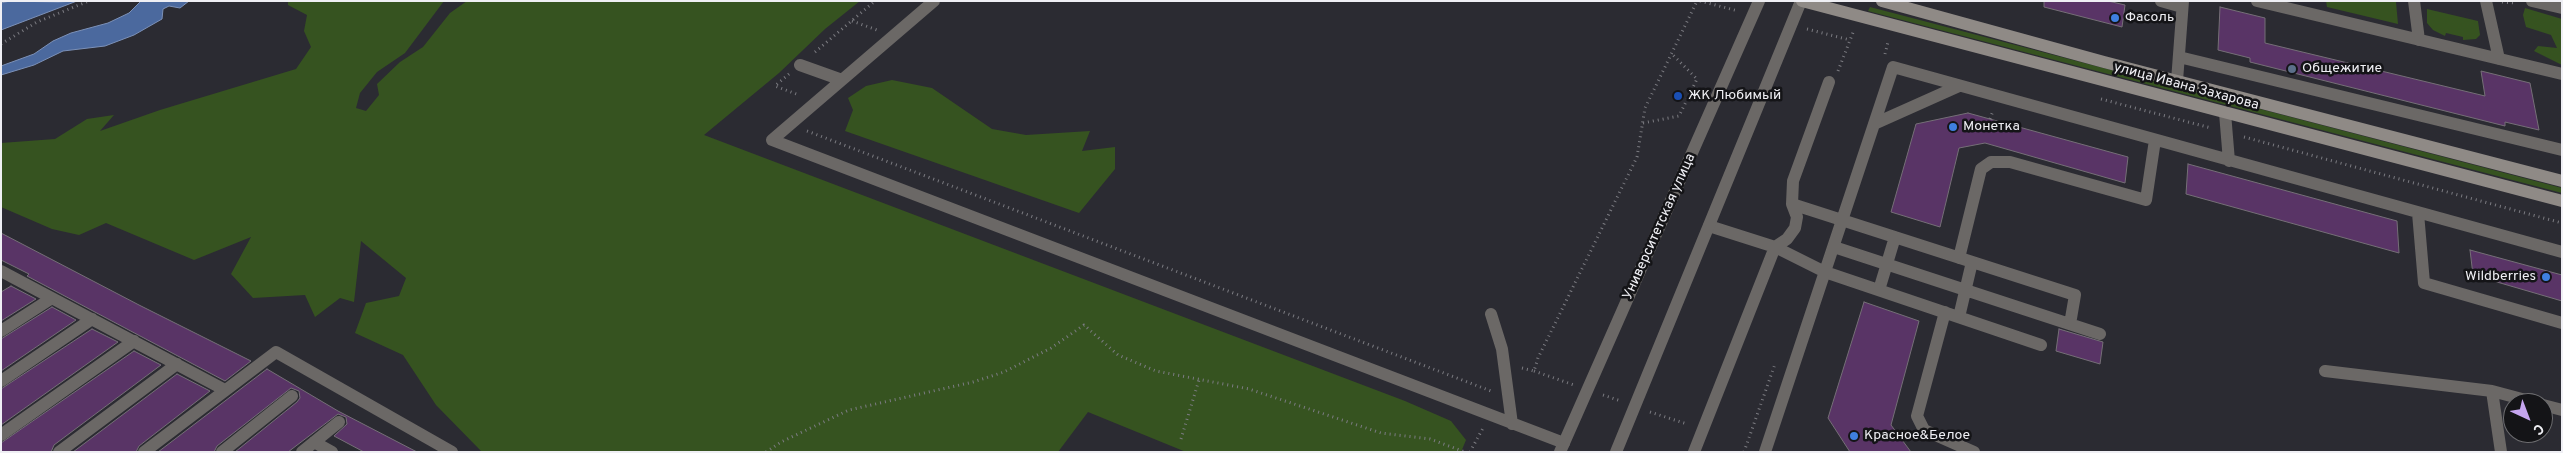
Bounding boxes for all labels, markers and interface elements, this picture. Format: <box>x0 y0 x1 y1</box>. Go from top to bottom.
place label: Фасоль <box>2125 10 2174 26</box>
marker: Фасоль <box>2109 12 2121 24</box>
street label: улица Ивана Захарова <box>2111 59 2261 115</box>
place label: Общежитие <box>2302 61 2382 77</box>
marker: Общежитие <box>2286 63 2298 75</box>
place label: ЖК Любимый <box>1688 88 1781 104</box>
marker: ЖК Любимый <box>1672 90 1684 102</box>
place label: Монетка <box>1963 119 2020 135</box>
marker: Монетка <box>1947 121 1959 133</box>
street label: Университетская улица <box>1620 151 1700 303</box>
place label: Wildberries <box>2465 269 2536 285</box>
marker: Wildberries <box>2540 271 2552 283</box>
north arrow <box>2503 393 2553 443</box>
text: С <box>2529 419 2547 438</box>
place label: Красное&Белое <box>1864 428 1970 444</box>
marker: Красное&Белое <box>1848 430 1860 442</box>

